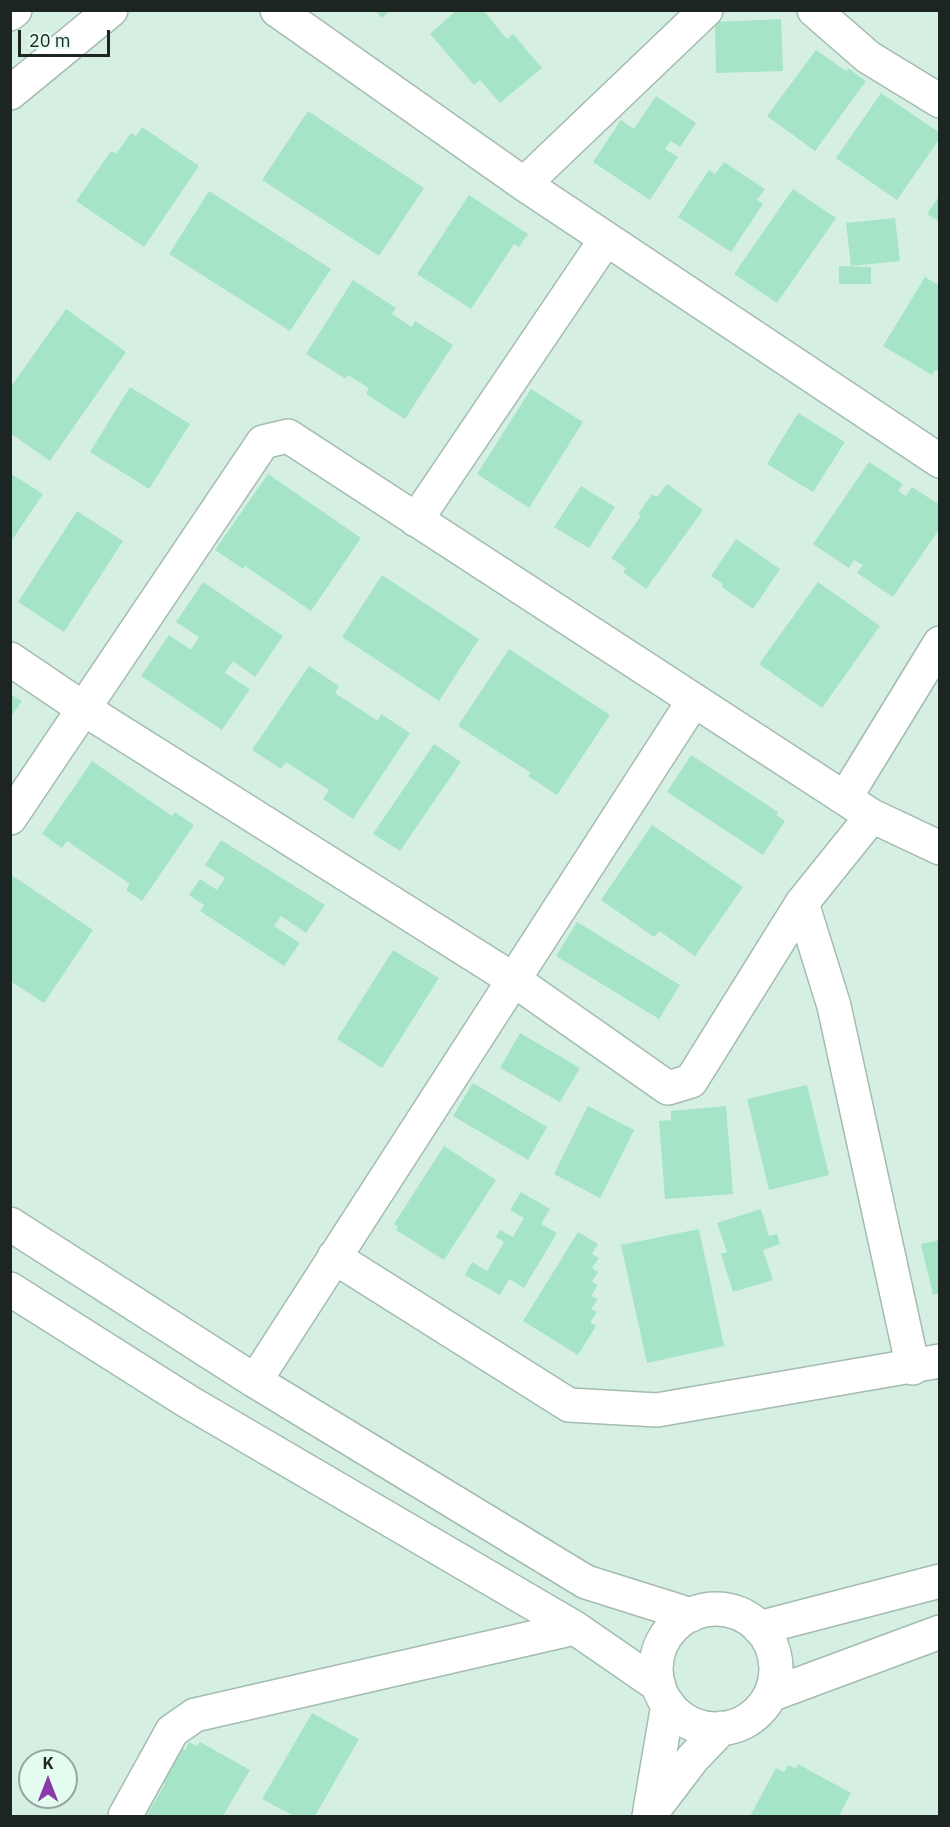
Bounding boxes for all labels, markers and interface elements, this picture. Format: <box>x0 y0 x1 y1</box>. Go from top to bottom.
scale bar <box>21 18 112 56</box>
text: 20 m <box>29 29 71 52</box>
north arrow <box>18 1749 78 1809</box>
text: K <box>42 1753 54 1773</box>

